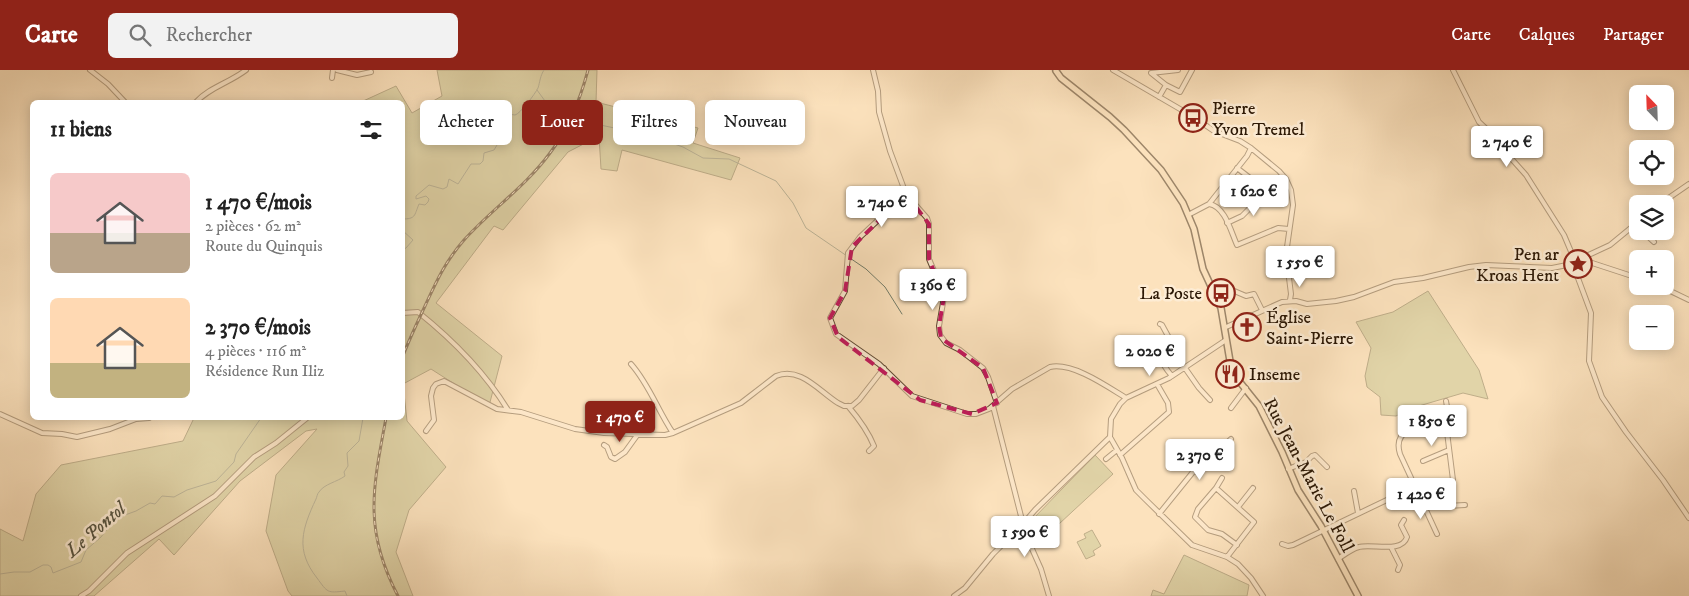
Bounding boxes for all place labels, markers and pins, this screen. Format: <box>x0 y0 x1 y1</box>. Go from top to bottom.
place label: Pierre Yvon Tremel <box>1212 98 1305 141</box>
bus stop icon: Pierre Yvon Tremel <box>1178 103 1208 133</box>
pin: 2 740 € <box>1461 126 1553 168</box>
pin: 1 620 € <box>1208 174 1300 217</box>
pin: 2 740 € <box>836 186 928 228</box>
place label: Pen ar Kroas Hent <box>1476 244 1559 287</box>
pin: 1 550 € <box>1254 246 1346 288</box>
place icon: Pen ar Kroas Hent <box>1563 249 1593 279</box>
pin: 1 360 € <box>887 268 979 311</box>
bus stop icon: La Poste <box>1206 278 1236 308</box>
place label: La Poste <box>1139 283 1202 305</box>
place label: Église Saint-Pierre <box>1266 307 1354 350</box>
church icon: Église Saint-Pierre <box>1232 312 1262 342</box>
pin: 2 020 € <box>1104 334 1196 377</box>
restaurant icon: Inseme <box>1215 359 1245 389</box>
place label: Inseme <box>1249 364 1300 386</box>
pin: 1 470 € <box>574 400 666 443</box>
pin: 1 850 € <box>1386 404 1478 447</box>
pin: 2 370 € <box>1154 438 1246 481</box>
pin: 1 420 € <box>1375 478 1467 520</box>
pin: 1 590 € <box>979 516 1071 558</box>

